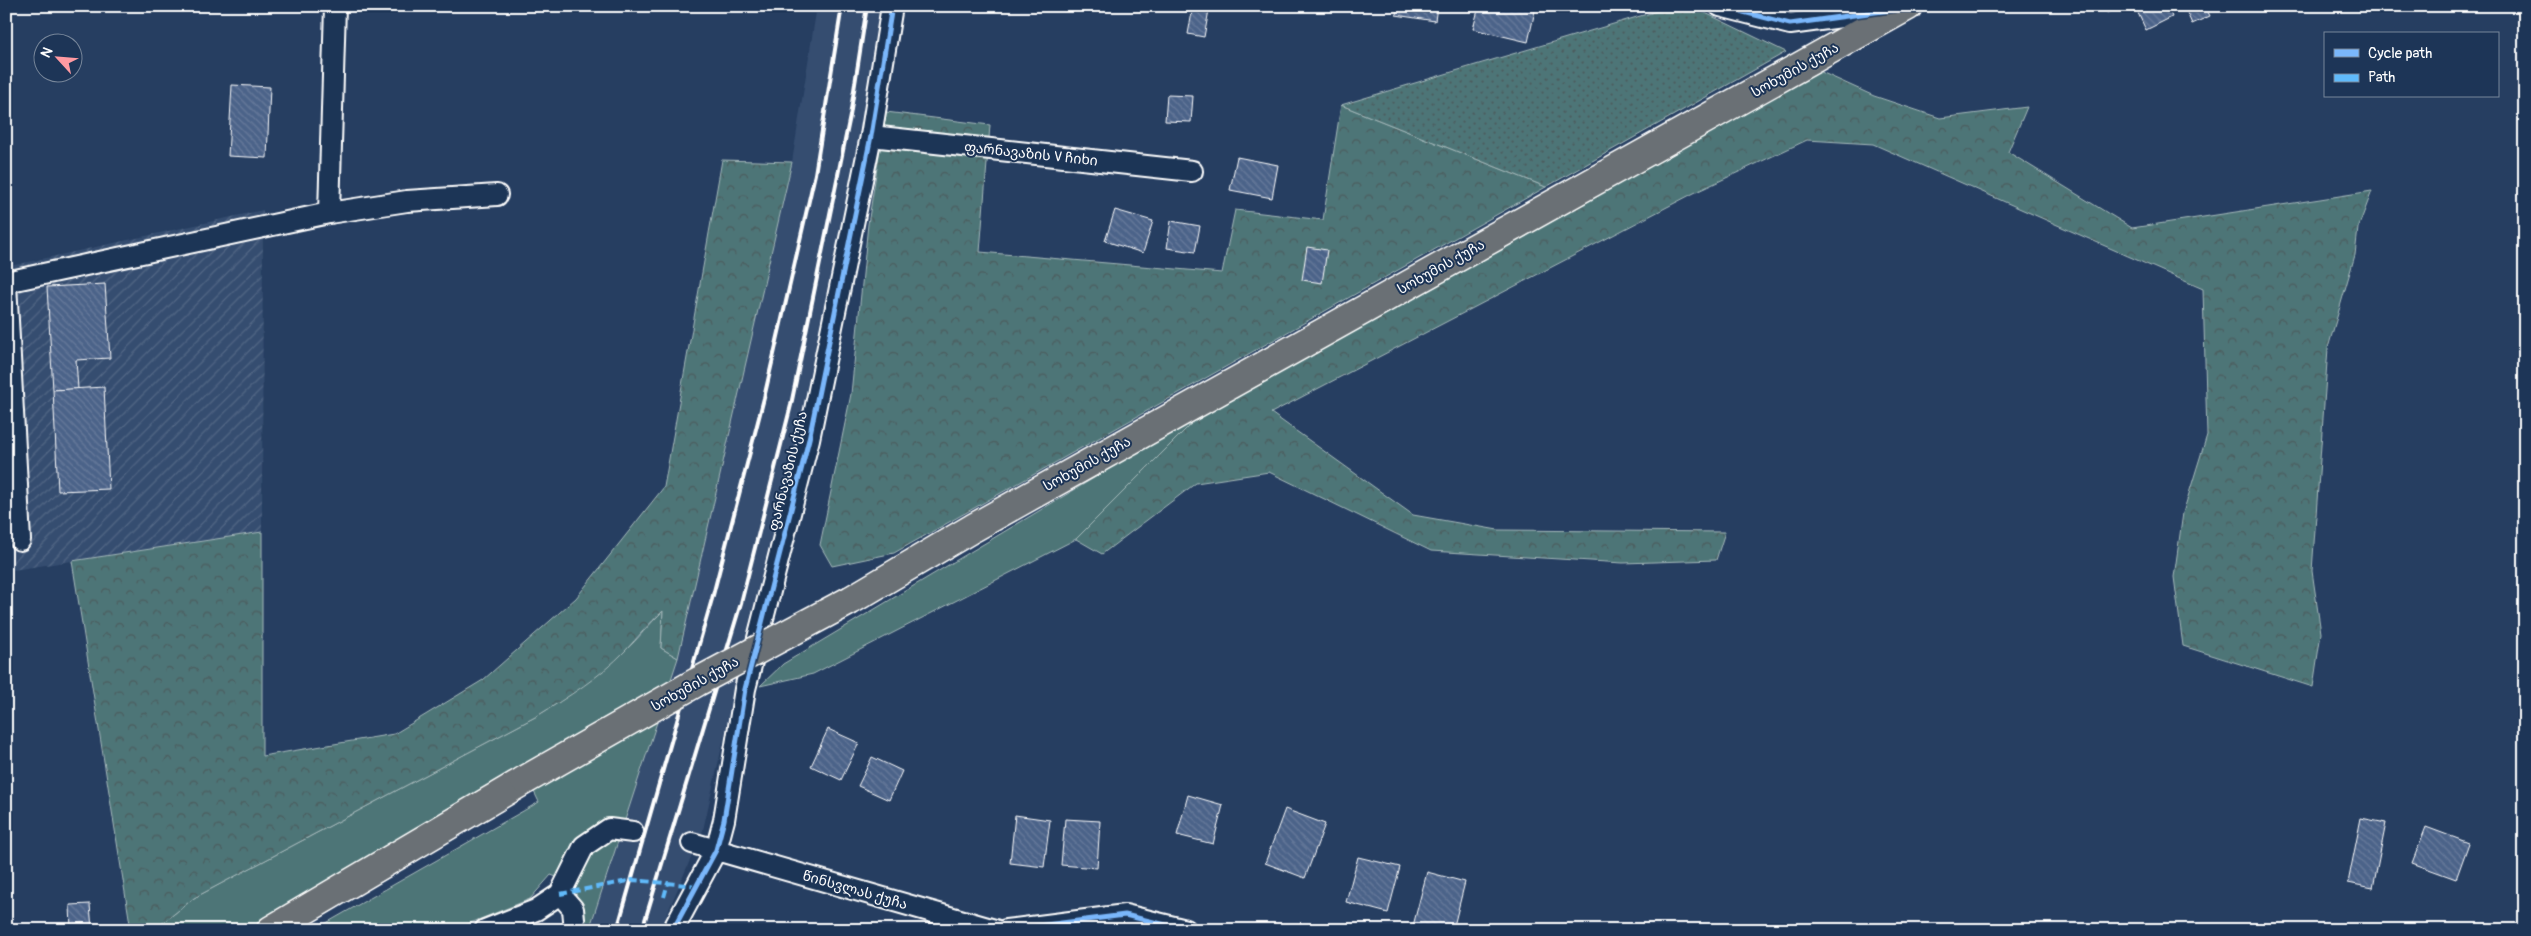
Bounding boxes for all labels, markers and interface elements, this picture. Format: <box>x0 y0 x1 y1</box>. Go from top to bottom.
north arrow <box>32 32 82 82</box>
legend <box>2324 32 2498 98</box>
street label: სოხუმის ქუჩა <box>1748 39 1842 101</box>
text: Cycle path <box>2368 44 2432 63</box>
text: N <box>37 45 56 61</box>
text: Path <box>2368 68 2395 87</box>
street label: ფარნავაზის V ჩიხი <box>963 139 1099 169</box>
street label: სოხუმის ქუჩა <box>1394 236 1488 298</box>
street label: ფარნავაზის ქუჩა <box>765 409 811 533</box>
street label: სოხუმის ქუჩა <box>1040 433 1134 495</box>
street label: სოხუმის ქუჩა <box>648 653 742 715</box>
street label: წინსვლას ქუჩა <box>801 867 909 913</box>

